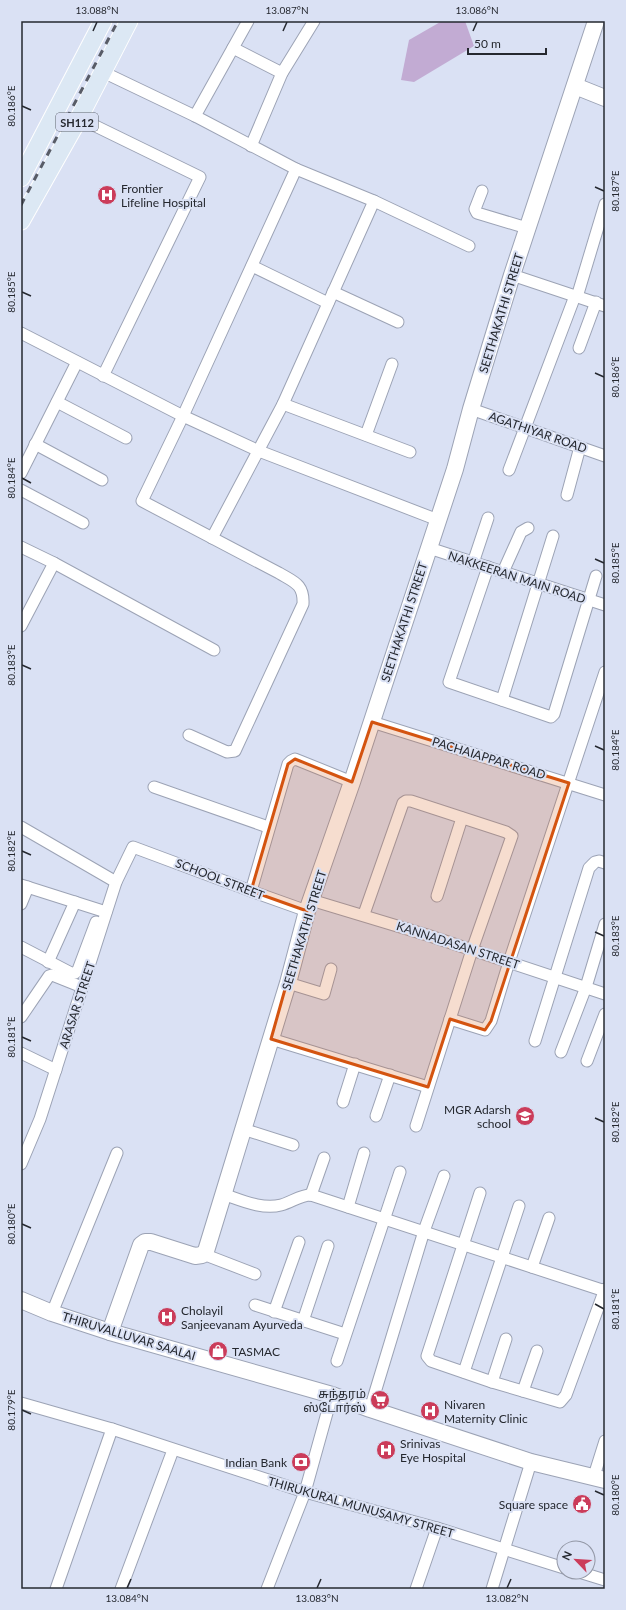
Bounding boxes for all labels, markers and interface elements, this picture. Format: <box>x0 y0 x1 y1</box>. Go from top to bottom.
text: 13.088°N <box>75 4 119 16</box>
text: 13.087°N <box>265 4 309 16</box>
text: 13.086°N <box>455 4 499 16</box>
scale bar <box>468 30 546 56</box>
text: 50 m <box>474 36 501 51</box>
text: 80.186°E <box>5 85 17 127</box>
road number: SH112 <box>56 113 98 131</box>
text: 80.187°E <box>609 170 621 212</box>
place label: Frontier Lifeline Hospital <box>121 181 206 210</box>
hospital icon: Frontier Lifeline Hospital <box>96 184 118 206</box>
street label: SEETHAKATHI STREET <box>476 251 526 375</box>
text: 80.185°E <box>5 271 17 313</box>
text: 80.186°E <box>609 356 621 398</box>
street label: AGATHIYAR ROAD <box>487 408 589 456</box>
text: 80.184°E <box>5 457 17 499</box>
text: 80.185°E <box>609 542 621 584</box>
street label: NAKKEERAN MAIN ROAD <box>446 548 588 606</box>
street label: SEETHAKATHI STREET <box>378 560 430 684</box>
text: 80.183°E <box>5 644 17 686</box>
text: 80.184°E <box>609 729 621 771</box>
street label: PACHAIAPPAR ROAD <box>430 734 548 782</box>
text: 80.182°E <box>5 830 17 872</box>
street label: SCHOOL STREET <box>174 855 266 903</box>
street label: SEETHAKATHI STREET <box>279 868 329 992</box>
text: 80.183°E <box>609 915 621 957</box>
street label: KANNADASAN STREET <box>395 918 521 972</box>
street label: ARASAR STREET <box>56 959 98 1051</box>
text: 80.181°E <box>5 1016 17 1058</box>
text: 80.182°E <box>609 1101 621 1143</box>
place label: MGR Adarsh school <box>444 1102 511 1131</box>
school or university icon: MGR Adarsh school <box>514 1105 536 1127</box>
text: 80.180°E <box>5 1203 17 1245</box>
text: 80.181°E <box>609 1288 621 1330</box>
place label: Cholayil Sanjeevanam Ayurveda <box>181 1303 303 1332</box>
hospital icon: Cholayil Sanjeevanam Ayurveda <box>156 1306 178 1328</box>
street label: THIRUVALLUVAR SAALAI <box>60 1309 198 1363</box>
shop icon: TASMAC <box>207 1340 229 1362</box>
place label: TASMAC <box>232 1344 280 1359</box>
place label: சுந்தரம் ஸ்டோர்ஸ் <box>303 1386 366 1415</box>
text: 80.179°E <box>5 1389 17 1431</box>
supermarket icon: சுந்தரம் ஸ்டோர்ஸ் <box>369 1389 391 1411</box>
place label: Nivaren Maternity Clinic <box>444 1397 528 1426</box>
hospital icon: Nivaren Maternity Clinic <box>419 1400 441 1422</box>
place label: Srinivas Eye Hospital <box>400 1436 466 1465</box>
hospital icon: Srinivas Eye Hospital <box>375 1439 397 1461</box>
bank icon: Indian Bank <box>290 1451 312 1473</box>
place label: Indian Bank <box>225 1455 288 1470</box>
street label: THIRUKURAL MUNUSAMY STREET <box>266 1473 456 1541</box>
text: 80.180°E <box>609 1474 621 1516</box>
public building icon: Square space <box>571 1493 593 1515</box>
place label: Square space <box>499 1497 568 1512</box>
north arrow <box>556 1540 596 1580</box>
text: N <box>559 1549 574 1562</box>
text: 13.084°N <box>105 1592 149 1604</box>
text: 13.083°N <box>295 1592 339 1604</box>
text: 13.082°N <box>485 1592 529 1604</box>

